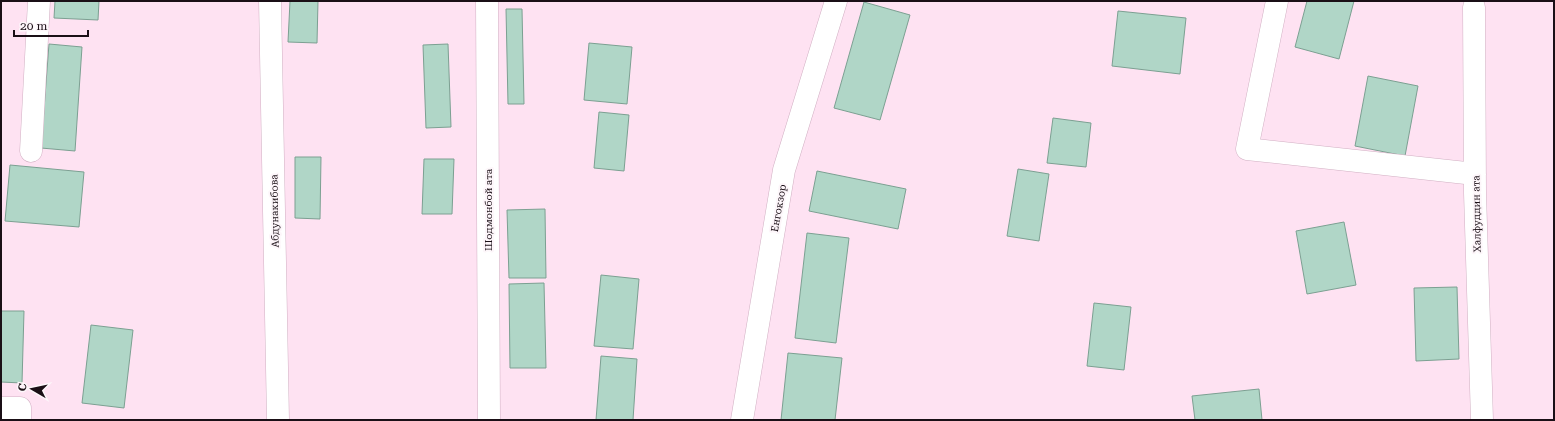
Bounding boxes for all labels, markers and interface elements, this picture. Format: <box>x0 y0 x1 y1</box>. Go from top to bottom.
scale bar <box>14 12 88 38</box>
text: 20 m <box>20 19 47 33</box>
street label: Шодмонбой ата <box>483 168 494 251</box>
street label: Абдунакибова <box>268 174 281 248</box>
street label: Халфуддин ата <box>1470 175 1483 253</box>
street label: Енгокзор <box>769 183 788 233</box>
north arrow <box>12 369 52 409</box>
text: С <box>16 382 30 392</box>

